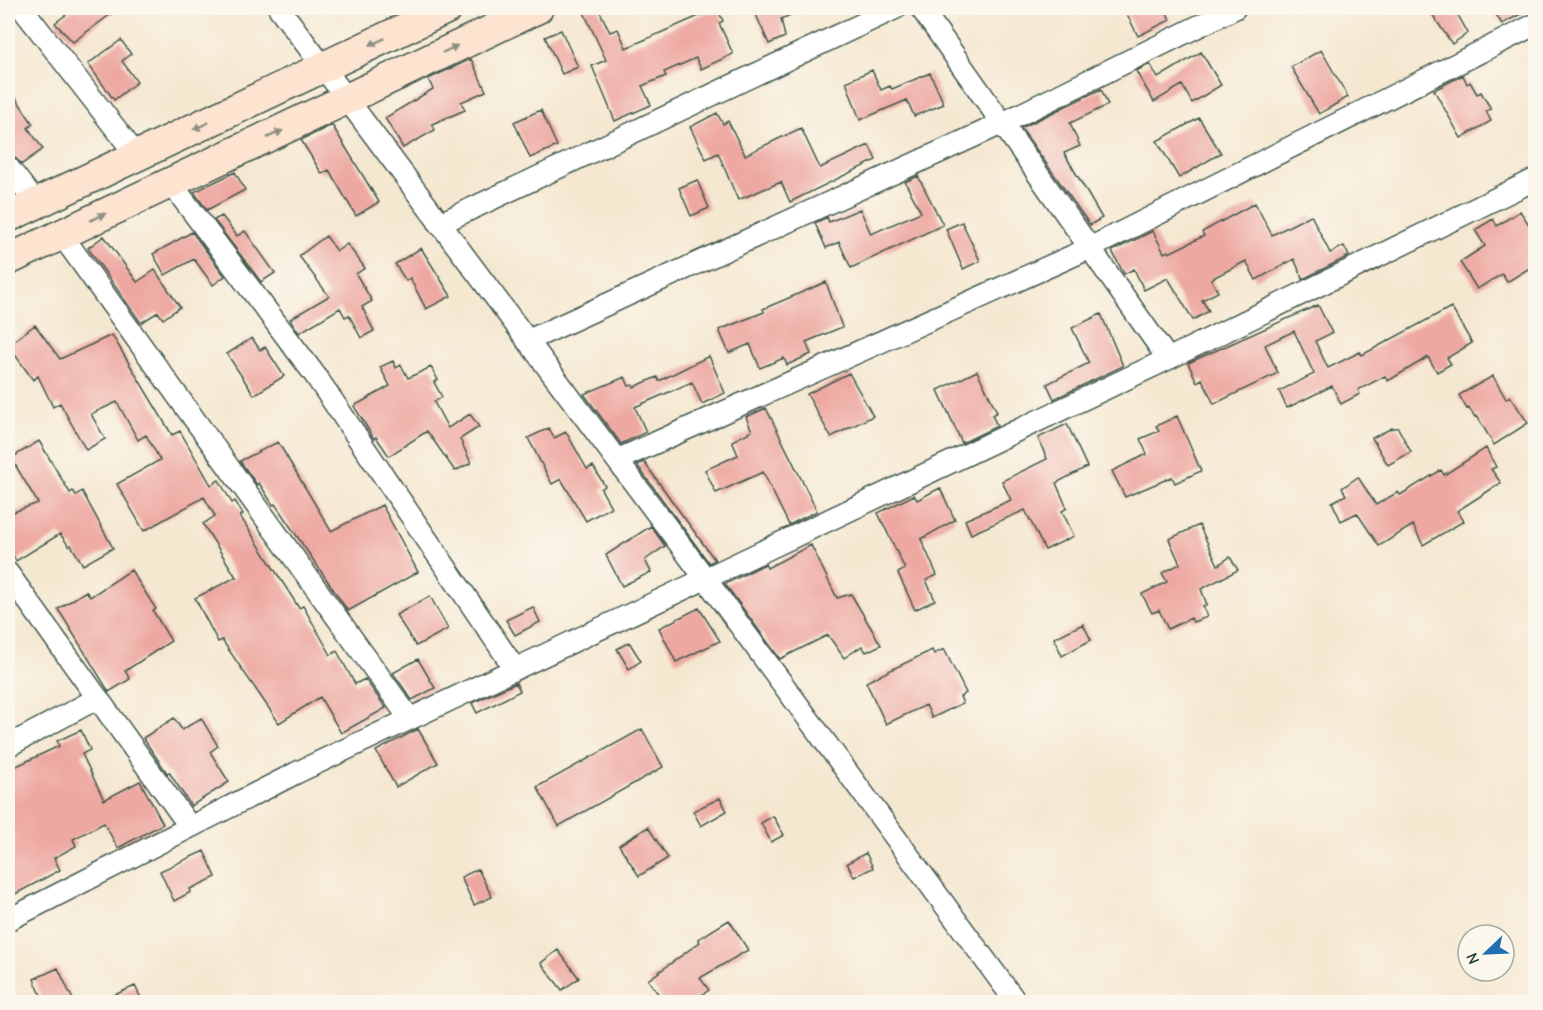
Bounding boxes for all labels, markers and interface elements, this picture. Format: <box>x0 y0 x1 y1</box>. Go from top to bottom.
one-way arrow <box>368 38 385 47</box>
one-way arrow <box>442 44 459 54</box>
one-way arrow <box>192 122 209 131</box>
one-way arrow <box>266 130 283 139</box>
one-way arrow <box>90 212 107 221</box>
north arrow <box>1456 923 1516 983</box>
text: N <box>1463 950 1483 967</box>

